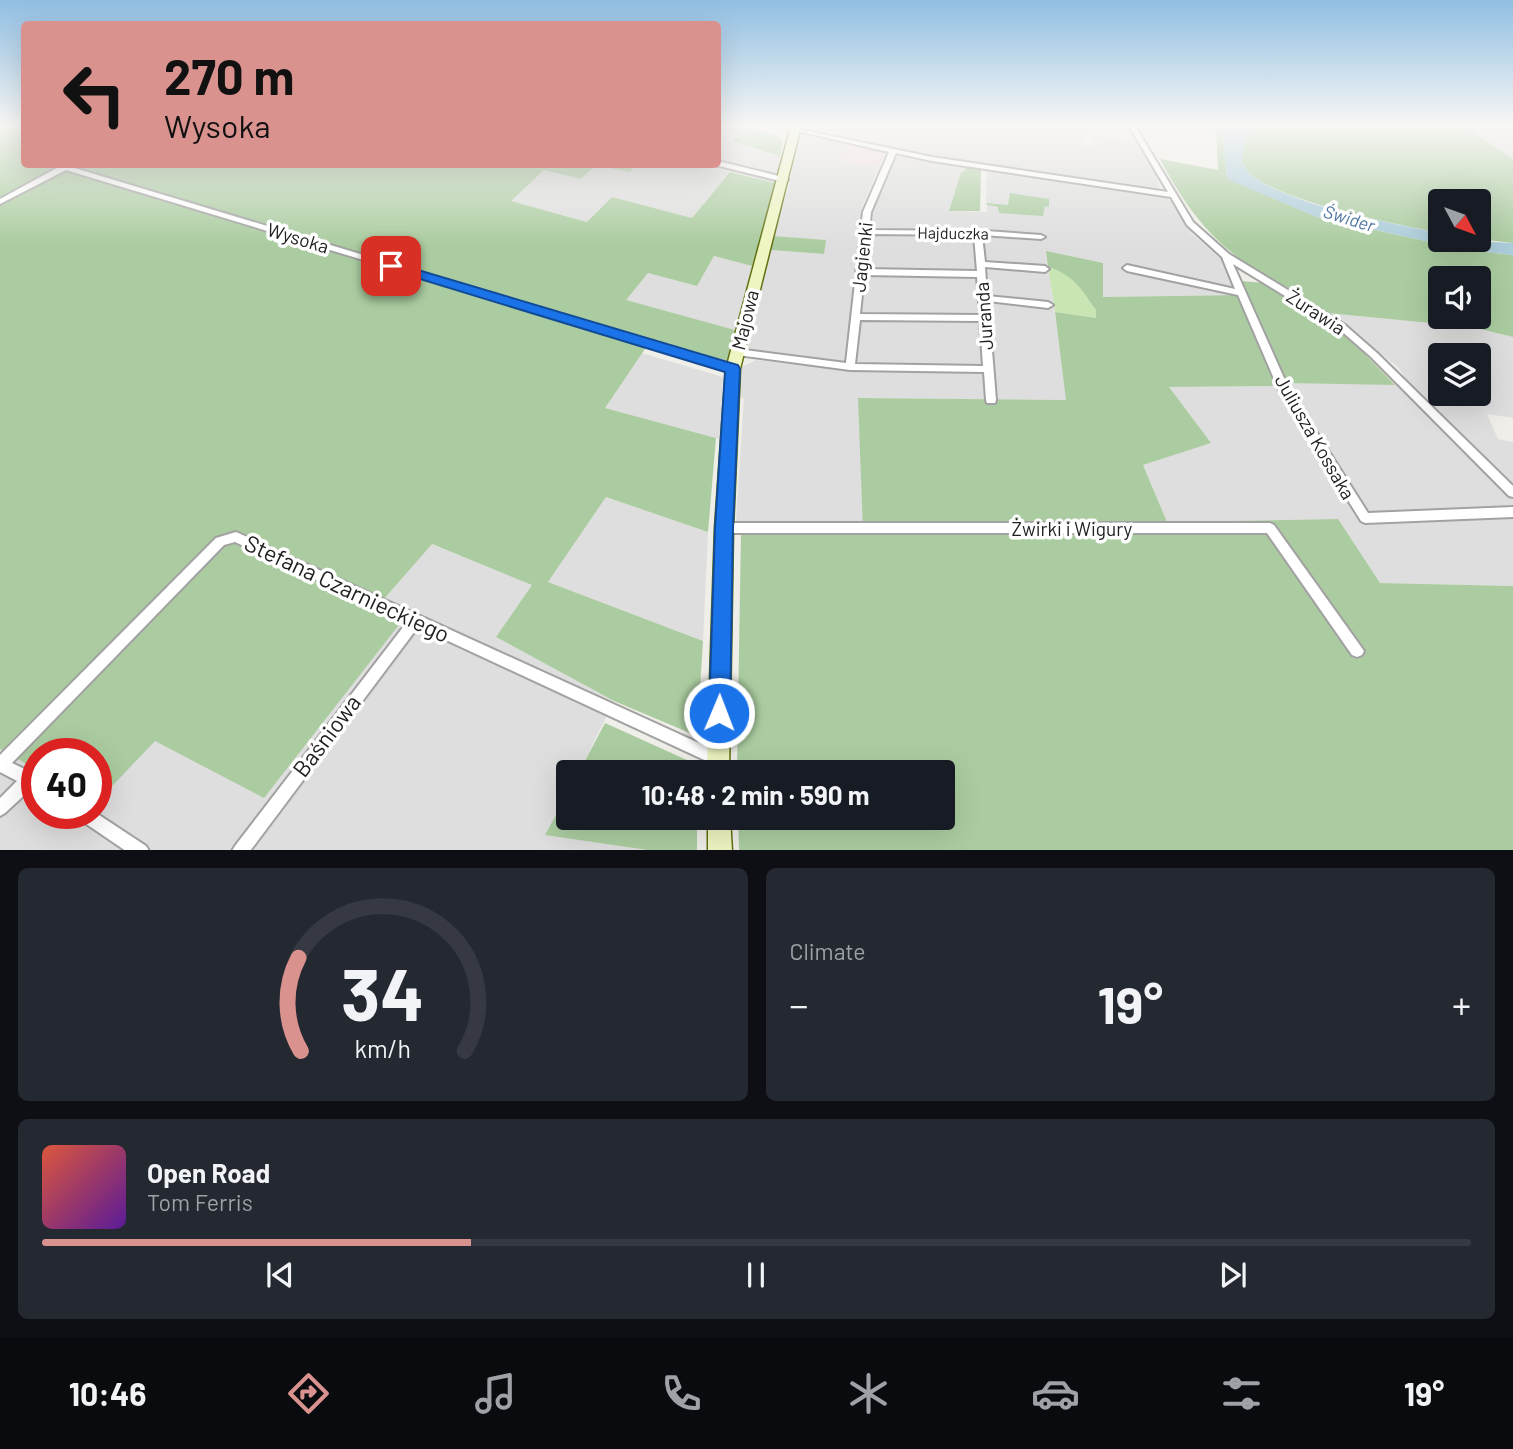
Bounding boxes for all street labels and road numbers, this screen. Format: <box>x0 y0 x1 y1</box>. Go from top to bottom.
street label: Wysoka <box>265 217 332 258</box>
street label: Jagienki <box>846 221 877 293</box>
street label: Hajduczka <box>917 222 989 243</box>
street label: Juranda <box>970 281 997 351</box>
street label: Żurawia <box>1283 284 1350 339</box>
street label: Majowa <box>726 287 763 352</box>
street label: Juliusza Kossaka <box>1270 370 1360 503</box>
street label: Żwirki i Wigury <box>1012 517 1133 540</box>
street label: Stefana Czarnieckiego <box>240 528 454 648</box>
street label: Baśniowa <box>286 689 366 782</box>

